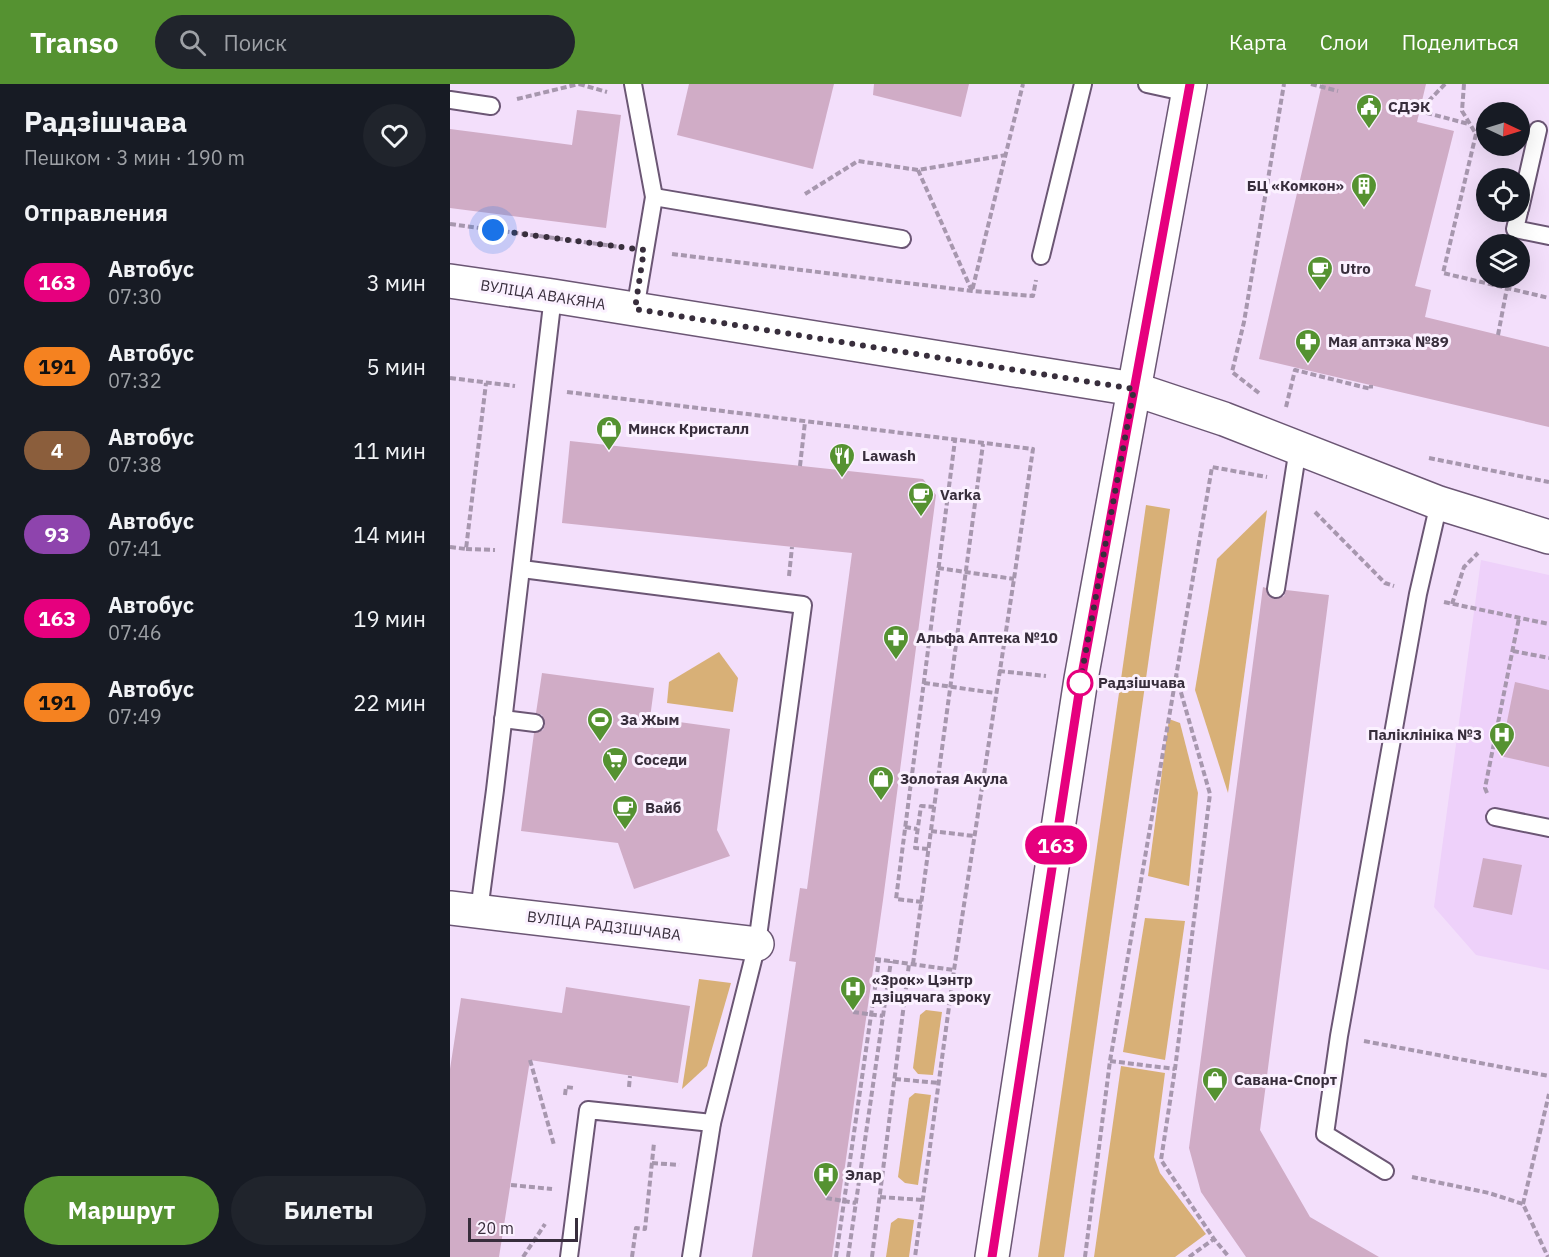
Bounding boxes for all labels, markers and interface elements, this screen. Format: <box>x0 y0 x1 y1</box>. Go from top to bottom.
search box <box>155 15 575 69</box>
text: Transo <box>30 24 119 61</box>
icon: search <box>176 26 209 59</box>
text: Поиск <box>224 28 287 57</box>
text: Карта <box>1229 28 1287 56</box>
text: Слои <box>1320 28 1369 56</box>
text: Поделиться <box>1402 28 1519 56</box>
public building icon: СДЭК <box>1354 92 1384 130</box>
place label: СДЭК <box>1388 97 1430 116</box>
north arrow <box>1476 102 1530 156</box>
map controls <box>1476 102 1530 288</box>
text: Радзішчава <box>24 103 187 140</box>
button: heart <box>363 104 426 167</box>
text: Пешком · 3 мин · 190 m <box>24 144 245 171</box>
button: locate <box>1476 168 1530 222</box>
building icon: БЦ «Комкон» <box>1349 171 1379 209</box>
place label: БЦ «Комкон» <box>1247 176 1344 195</box>
text: Отправления <box>24 198 168 227</box>
your location <box>478 215 508 245</box>
button: layers <box>1476 234 1530 288</box>
text: Автобус <box>108 254 194 283</box>
cafe icon: Utro <box>1305 254 1335 292</box>
place label: Utro <box>1340 259 1371 278</box>
text: 163 <box>38 268 76 296</box>
text: 3 мин <box>366 268 426 297</box>
street label: ВУЛІЦА АВАКЯНА <box>479 275 608 314</box>
text: 07:30 <box>108 283 162 310</box>
pharmacy icon: Мая аптэка №89 <box>1293 327 1323 365</box>
place label: Мая аптэка №89 <box>1328 332 1449 351</box>
text: Автобус <box>108 338 194 367</box>
text: 191 <box>38 352 76 380</box>
text: 5 мин <box>366 352 426 381</box>
text: 07:32 <box>108 367 162 394</box>
shop icon: Минск Кристалл <box>594 414 624 452</box>
place label: Минск Кристалл <box>628 419 749 438</box>
text: Автобус <box>108 422 194 451</box>
text: 4 <box>51 436 63 464</box>
text: 11 мин <box>353 436 426 465</box>
restaurant icon: Lawash <box>827 441 857 479</box>
place label: Lawash <box>862 446 916 465</box>
text: 07:38 <box>108 451 162 478</box>
cafe icon: Varka <box>906 480 936 518</box>
place label: Varka <box>940 485 981 504</box>
text: Автобус <box>108 506 194 535</box>
text: 93 <box>44 520 70 548</box>
text: 14 мин <box>353 520 426 549</box>
text: 07:41 <box>108 535 162 562</box>
text: Автобус <box>108 590 194 619</box>
text: 163 <box>38 604 76 632</box>
text: 19 мин <box>353 604 426 633</box>
text: 07:46 <box>108 619 162 646</box>
pharmacy icon: Альфа Аптека №10 <box>881 623 911 661</box>
place label: Альфа Аптека №10 <box>916 628 1058 647</box>
marker: Радзішчава <box>1067 670 1093 696</box>
place label: Радзішчава <box>1098 673 1186 692</box>
text: Автобус <box>108 674 194 703</box>
text: 191 <box>38 688 76 716</box>
text: 22 мин <box>353 688 426 717</box>
text: 07:49 <box>108 703 162 730</box>
sports icon: За Жым <box>585 705 615 743</box>
place label: За Жым <box>620 710 679 729</box>
hospital icon: Паліклініка №3 <box>1487 720 1517 758</box>
place label: Паліклініка №3 <box>1368 725 1482 744</box>
supermarket icon: Соседи <box>600 745 630 783</box>
place label: Соседи <box>634 750 687 769</box>
shop icon: Золотая Акула <box>866 764 896 802</box>
place label: Золотая Акула <box>900 769 1008 788</box>
cafe icon: Вайб <box>610 793 640 831</box>
place label: Вайб <box>645 798 681 817</box>
line badge: 163 <box>1022 826 1090 864</box>
text: 163 <box>1037 831 1075 859</box>
street label: ВУЛІЦА РАДЗІШЧАВА <box>526 907 682 944</box>
place label: «Зрок» Цэнтр дзіцячага зроку <box>872 970 991 1006</box>
hospital icon: «Зрок» Цэнтр дзіцячага зроку <box>838 974 868 1012</box>
shop icon: Савана-Спорт <box>1200 1065 1230 1103</box>
place label: Савана-Спорт <box>1234 1070 1338 1089</box>
hospital icon: Элар <box>811 1160 841 1198</box>
place label: Элар <box>845 1165 882 1184</box>
button: Маршрут <box>24 1176 219 1245</box>
button: Билеты <box>231 1176 426 1245</box>
scale bar <box>468 1215 578 1242</box>
text: 20 m <box>477 1218 514 1238</box>

